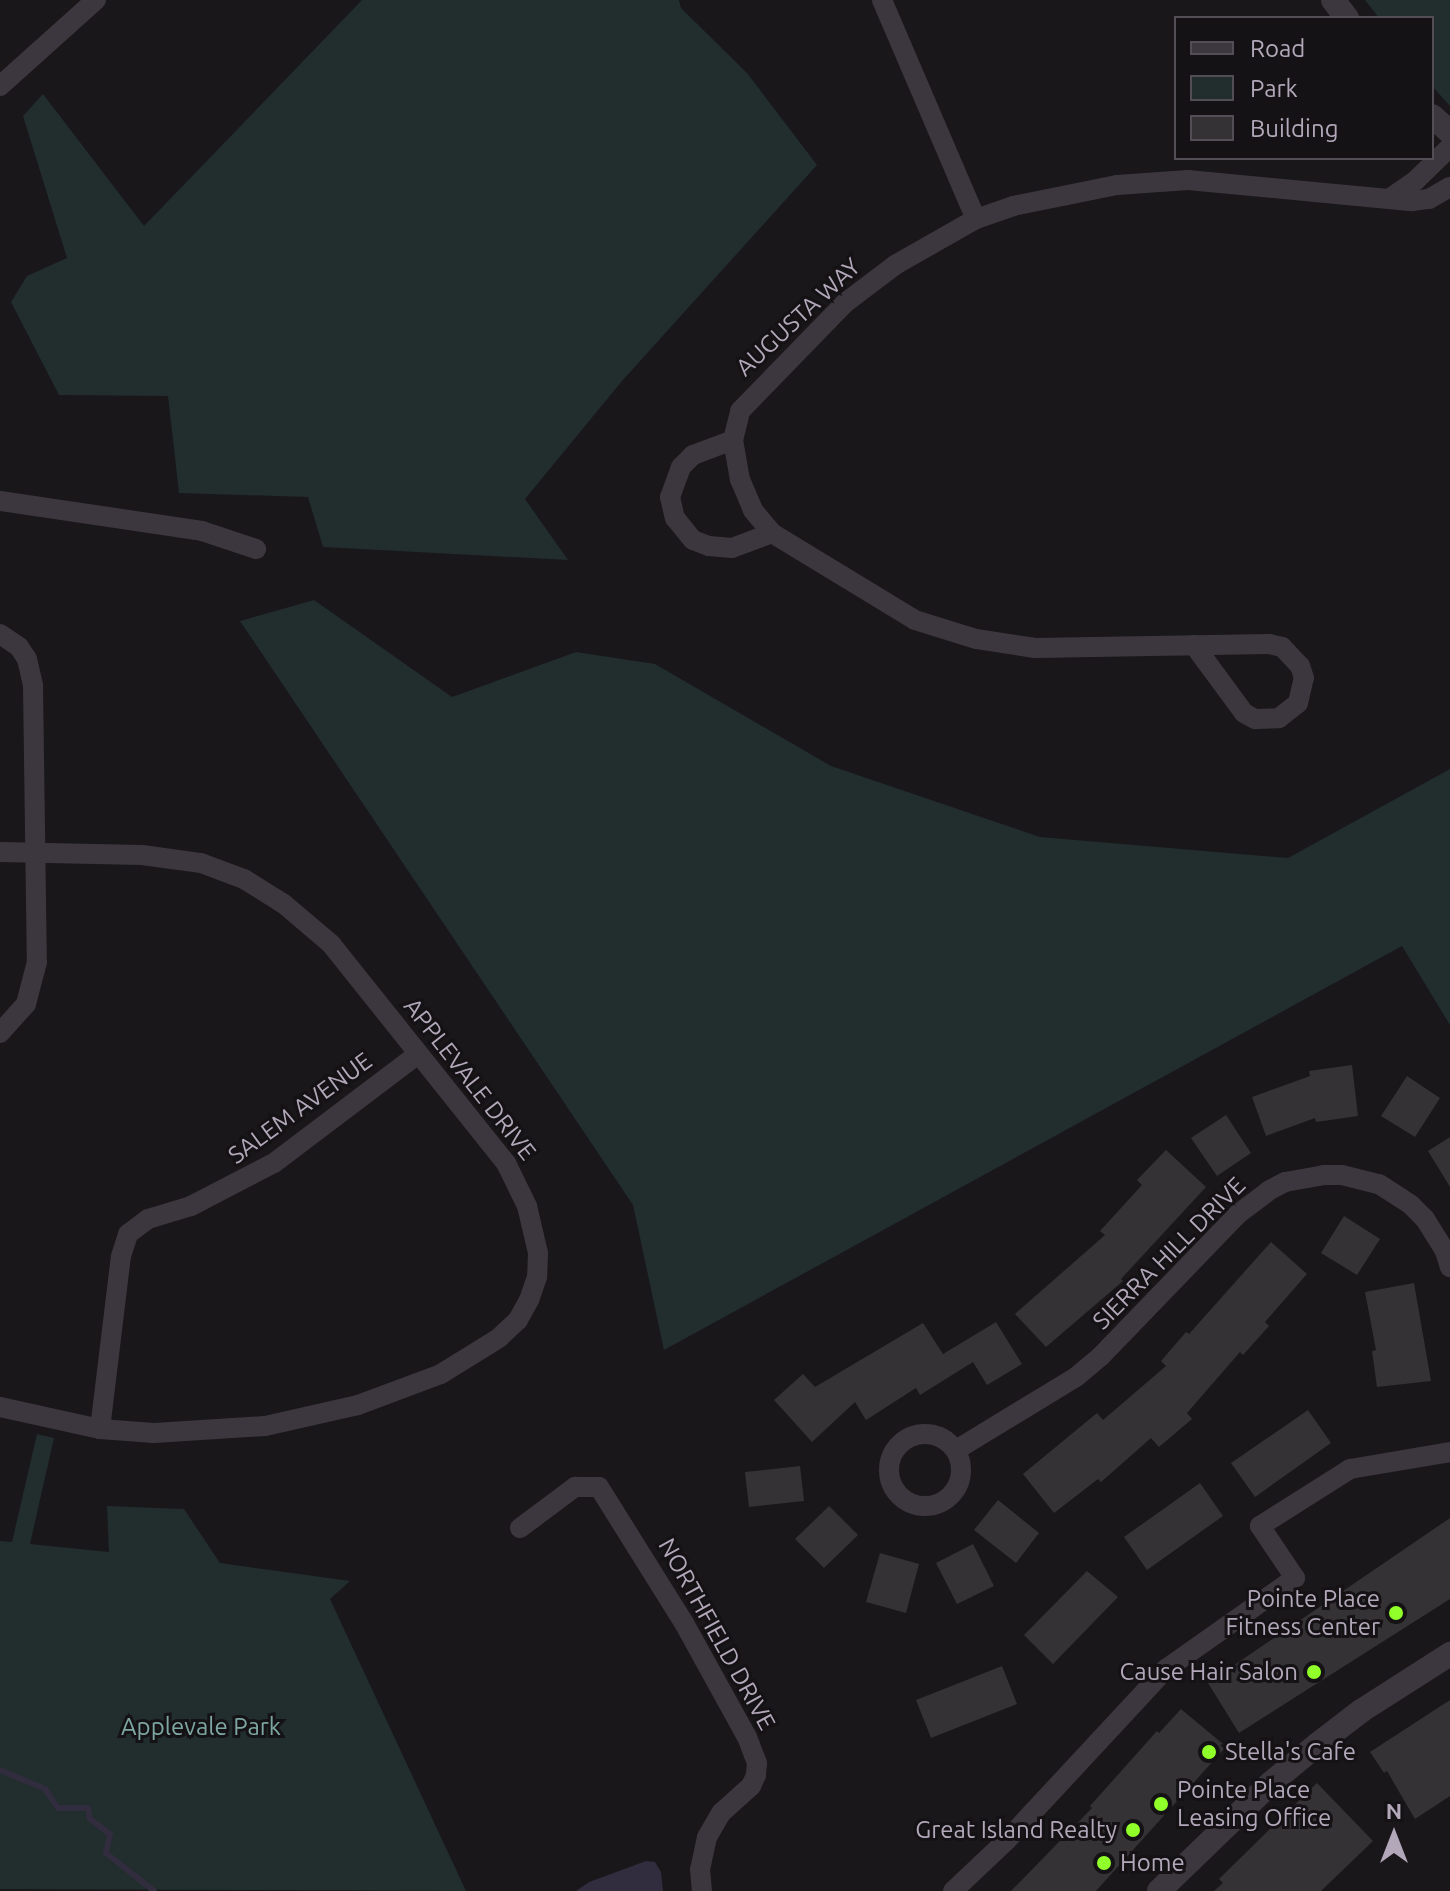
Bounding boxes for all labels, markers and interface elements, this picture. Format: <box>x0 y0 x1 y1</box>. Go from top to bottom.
legend <box>1174 16 1434 160</box>
text: Road <box>1250 35 1305 62</box>
text: Park <box>1250 75 1298 102</box>
text: Building <box>1250 115 1338 142</box>
street label: AUGUSTA WAY <box>730 252 866 382</box>
street label: APPLEVALE DRIVE <box>398 992 542 1166</box>
street label: SALEM AVENUE <box>223 1046 377 1170</box>
street label: SIERRA HILL DRIVE <box>1087 1171 1251 1335</box>
street label: NORTHFIELD DRIVE <box>652 1533 782 1735</box>
place label: Pointe Place Fitness Center <box>1225 1585 1380 1641</box>
marker: Pointe Place Fitness Center <box>1387 1604 1405 1622</box>
place label: Cause Hair Salon <box>1120 1658 1298 1686</box>
marker: Cause Hair Salon <box>1305 1663 1323 1681</box>
park label: Applevale Park <box>121 1713 281 1741</box>
place label: Stella's Cafe <box>1225 1738 1356 1766</box>
marker: Stella's Cafe <box>1200 1743 1218 1761</box>
place label: Pointe Place Leasing Office <box>1177 1776 1331 1832</box>
marker: Pointe Place Leasing Office <box>1152 1795 1170 1813</box>
north arrow <box>1354 1795 1434 1875</box>
text: N <box>1386 1798 1402 1823</box>
place label: Great Island Realty <box>915 1816 1117 1844</box>
marker: Great Island Realty <box>1124 1821 1142 1839</box>
place label: Home <box>1120 1849 1185 1877</box>
marker: Home <box>1095 1854 1113 1872</box>

